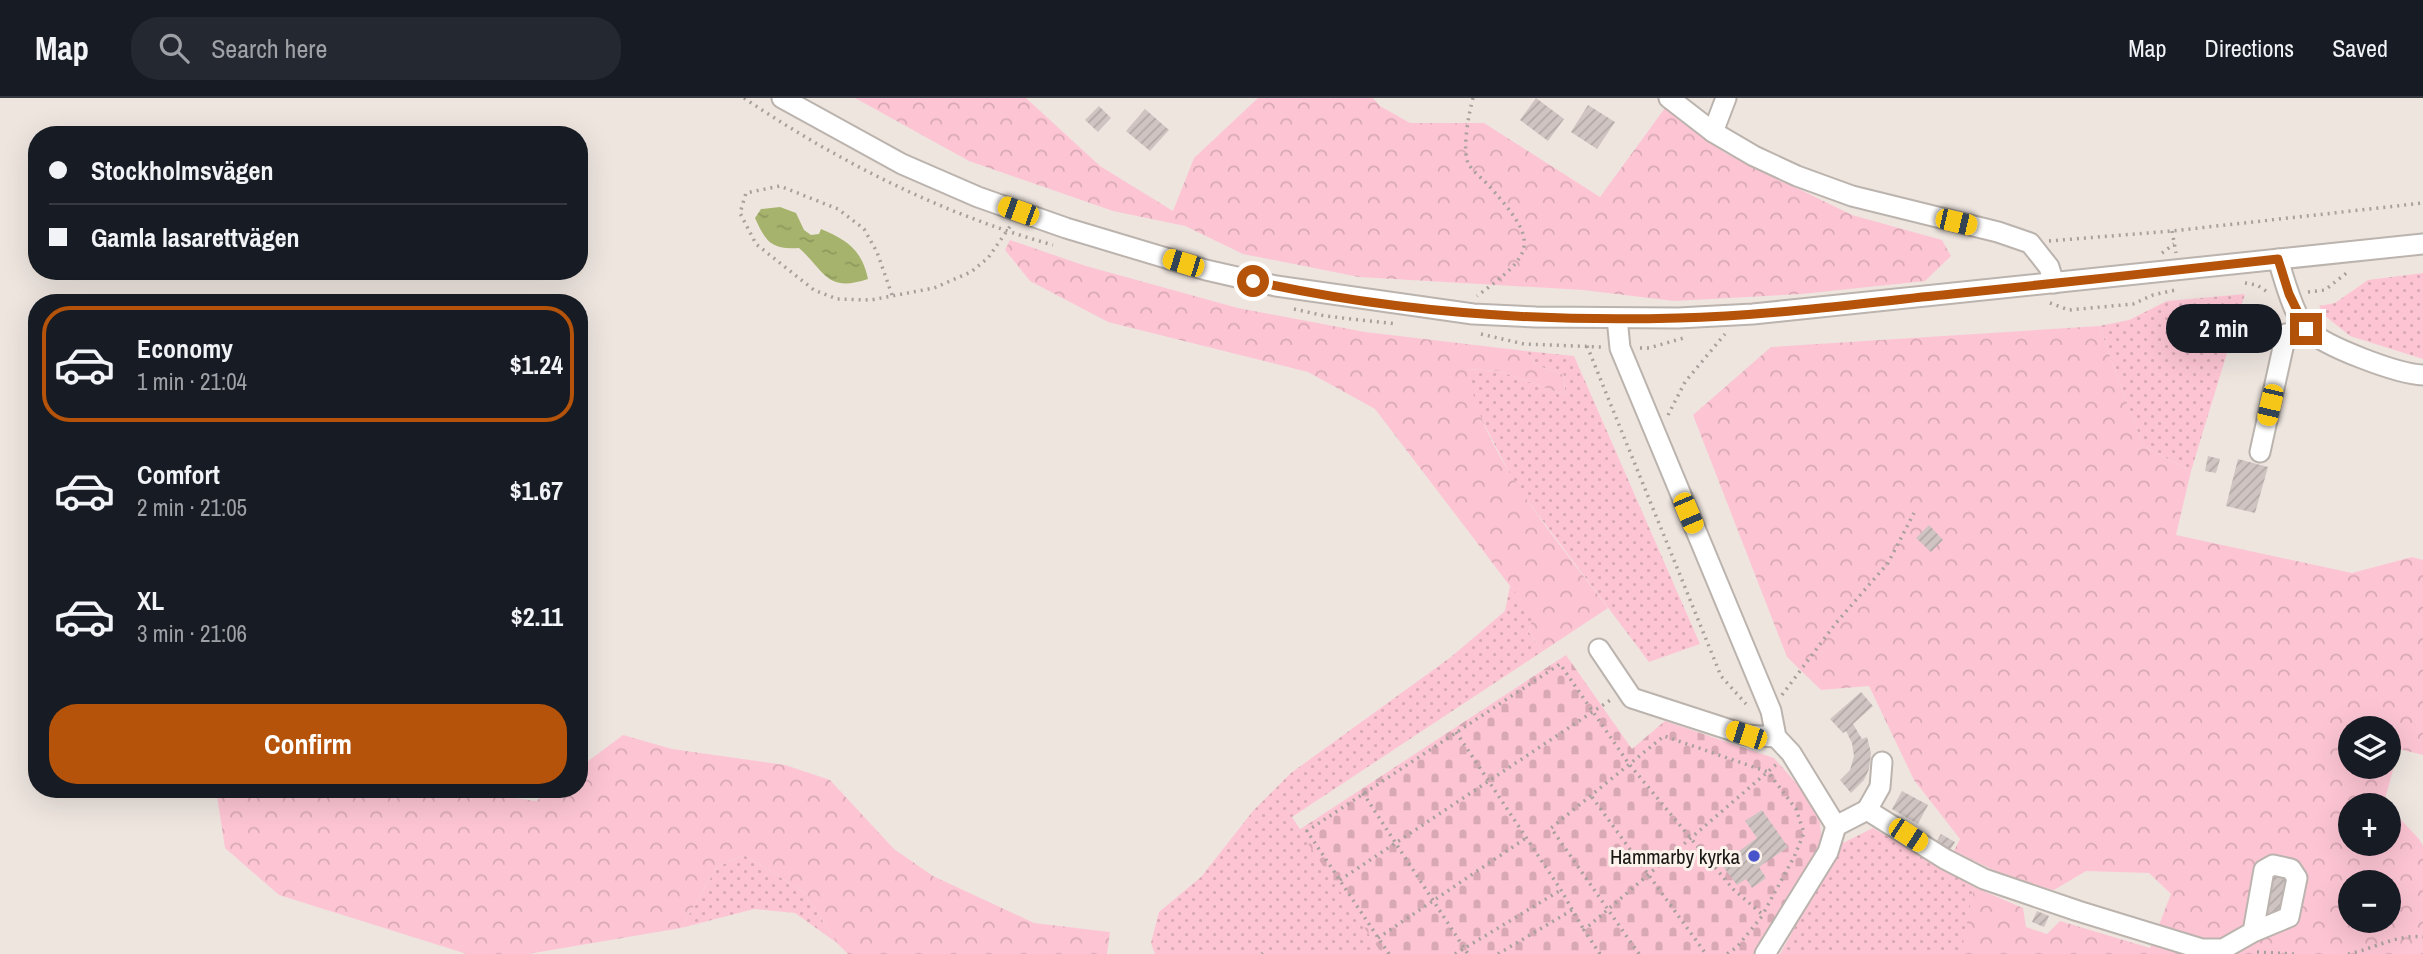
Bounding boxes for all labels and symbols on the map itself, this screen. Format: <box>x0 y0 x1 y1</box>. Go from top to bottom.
car <box>995 194 1042 228</box>
car <box>1934 207 1979 237</box>
car <box>1160 247 1207 279</box>
route start <box>1237 265 1269 297</box>
callout: 2 min <box>2166 304 2282 354</box>
route end <box>2290 313 2322 345</box>
car <box>2256 382 2285 428</box>
car <box>1671 490 1706 536</box>
car <box>1723 719 1770 751</box>
car <box>1885 815 1932 855</box>
place label: Hammarby kyrka <box>1610 842 1740 871</box>
marker: Hammarby kyrka <box>1746 848 1762 864</box>

